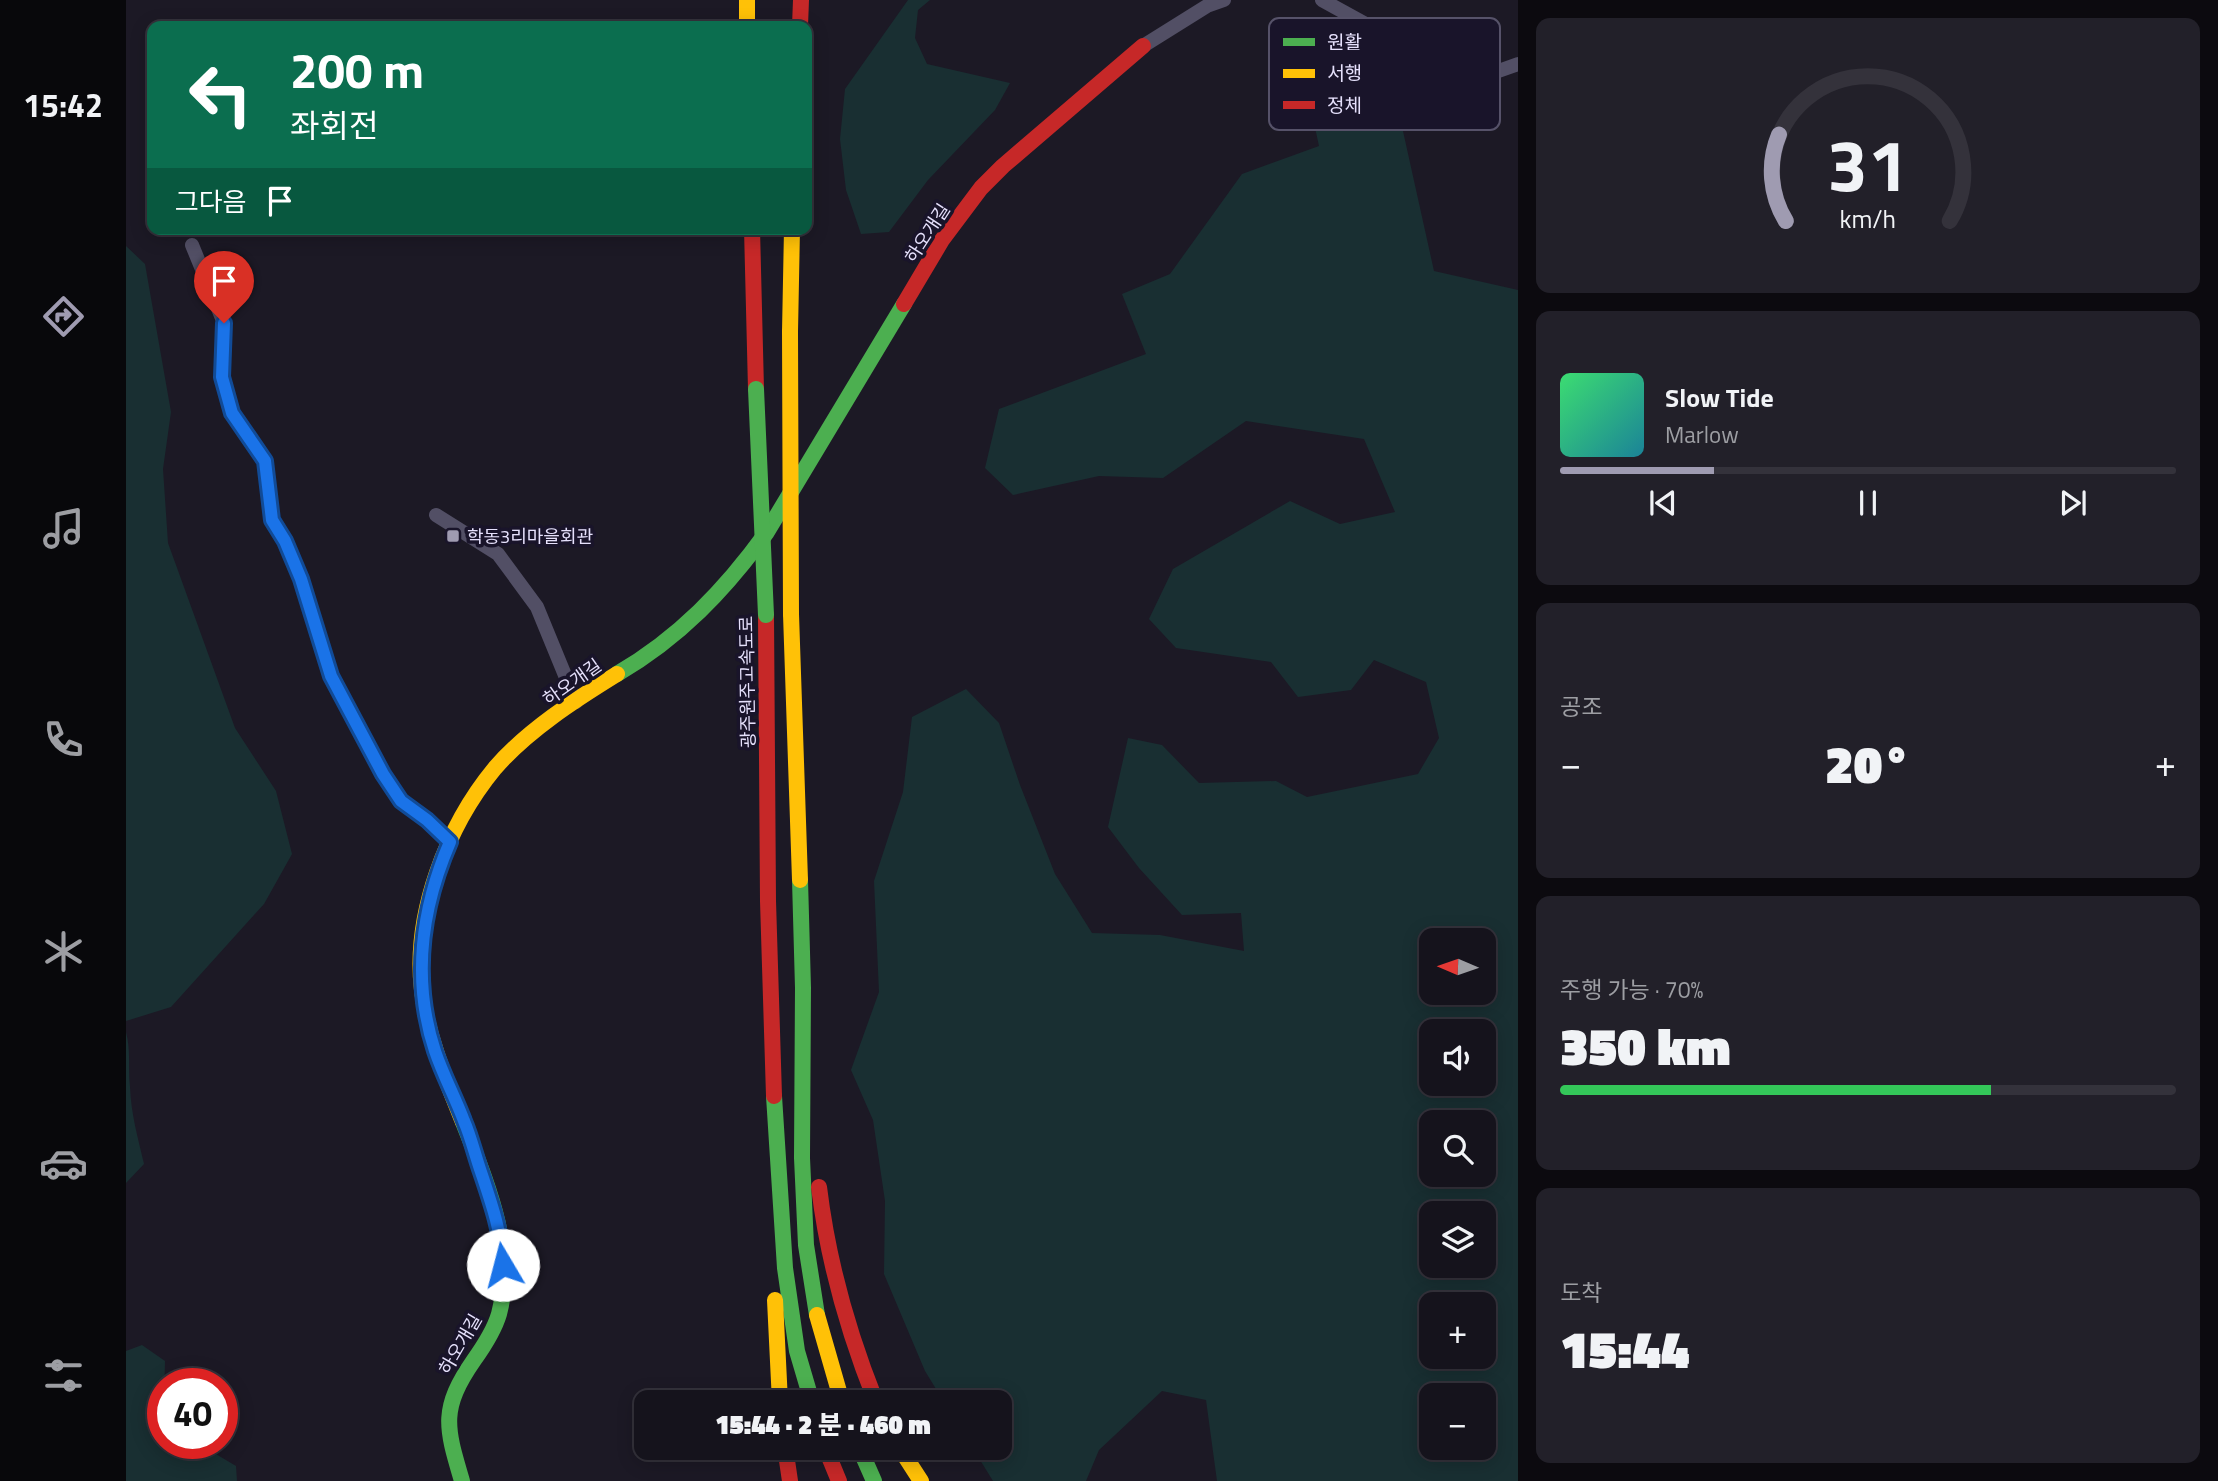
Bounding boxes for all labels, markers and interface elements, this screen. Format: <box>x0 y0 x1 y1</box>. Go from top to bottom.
legend <box>1269 18 1500 130</box>
text: 원활 <box>1327 27 1362 56</box>
text: 200 m <box>290 32 424 107</box>
icon: left <box>175 49 266 140</box>
text: 서행 <box>1327 58 1362 87</box>
text: 15:42 <box>23 81 103 129</box>
text: 정체 <box>1327 90 1362 119</box>
text: 좌회전 <box>290 101 378 149</box>
text: 31 <box>1827 110 1909 220</box>
text: 그다음 <box>175 182 247 221</box>
icon: arrive <box>261 182 299 220</box>
street label: 하오개길 <box>898 198 956 268</box>
text: km/h <box>1840 200 1896 238</box>
pin <box>194 251 254 323</box>
icon: arrive <box>205 262 243 300</box>
icon: directions <box>39 292 88 341</box>
text: Slow Tide <box>1665 378 1774 417</box>
text: Marlow <box>1665 417 1739 452</box>
icon: previous <box>1644 484 1682 522</box>
icon: pause <box>1849 484 1887 522</box>
icon: next <box>2054 484 2092 522</box>
icon: music <box>39 504 88 553</box>
place label: 학동3리마을회관 <box>467 523 593 550</box>
marker: 학동3리마을회관 <box>445 528 461 544</box>
street label: 광주원주고속도로 <box>732 616 762 748</box>
street label: 하오개길 <box>537 652 607 712</box>
text: 공조 <box>1560 689 1602 724</box>
icon: phone <box>39 715 88 764</box>
text: 20° <box>1825 724 1911 803</box>
text: − <box>1560 734 1581 792</box>
text: + <box>2155 734 2176 792</box>
icon: climate <box>39 927 88 976</box>
north arrow <box>1419 928 1496 1004</box>
map controls <box>1419 928 1496 1460</box>
text: 주행 가능 · 70% <box>1560 972 1703 1007</box>
text: 350 km <box>1560 1006 1731 1085</box>
button: sound <box>1419 1019 1496 1096</box>
button: search <box>1419 1110 1496 1187</box>
icon: car <box>39 1139 88 1188</box>
button: layers <box>1419 1201 1496 1278</box>
position arrow <box>466 1228 540 1302</box>
text: 도착 <box>1560 1275 1602 1310</box>
button: + <box>1419 1292 1496 1369</box>
street label: 하오개길 <box>432 1309 488 1379</box>
text: 15:44 <box>1560 1309 1689 1388</box>
icon: filters <box>39 1351 88 1400</box>
speed limit sign: 40 <box>147 1368 238 1459</box>
button: − <box>1419 1383 1496 1460</box>
text: 15:44 · 2 분 · 460 m <box>715 1405 931 1444</box>

